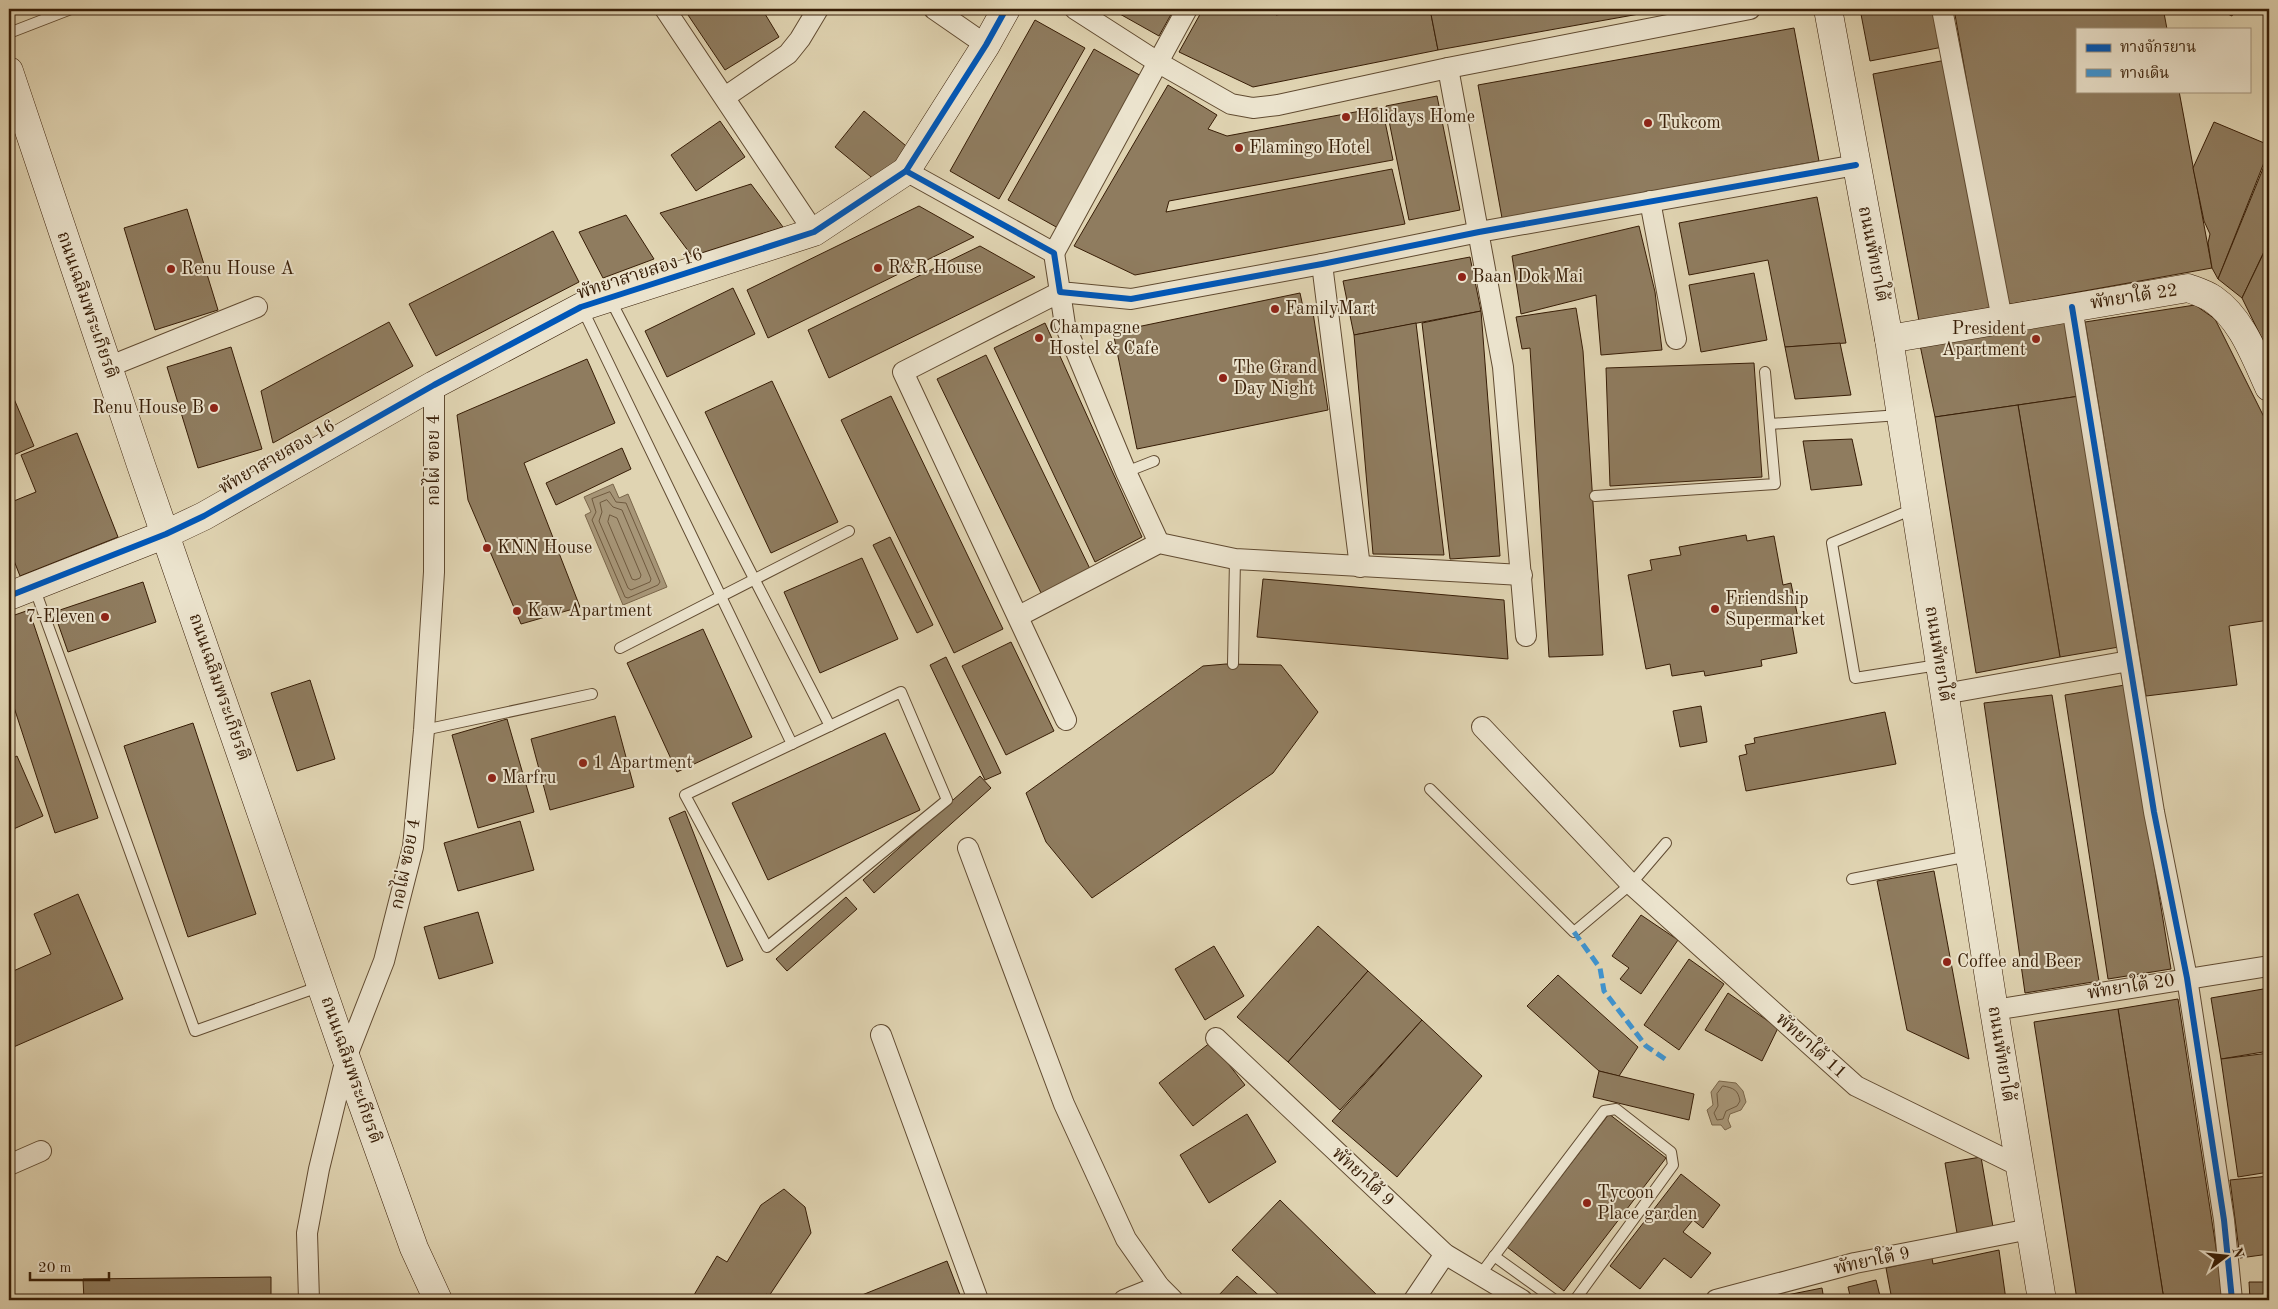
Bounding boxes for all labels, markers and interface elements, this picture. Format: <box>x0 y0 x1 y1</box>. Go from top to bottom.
legend <box>2076 28 2250 92</box>
text: ทางจักรยาน <box>2120 39 2196 56</box>
text: ทางเดิน <box>2120 65 2169 82</box>
place label: Holidays Home <box>1356 108 1475 126</box>
marker: Holidays Home <box>1340 111 1352 123</box>
place label: Tukcom <box>1658 114 1721 132</box>
marker: Tukcom <box>1642 117 1654 129</box>
place label: Flamingo Hotel <box>1249 139 1370 157</box>
marker: Flamingo Hotel <box>1233 142 1245 154</box>
street label: ถนนพัทยาใต้ <box>1855 204 1895 303</box>
street label: ถนนเฉลิมพระเกียรติ <box>53 229 122 381</box>
street label: พัทยาสายสอง 16 <box>574 244 705 303</box>
place label: R&R House <box>888 259 982 277</box>
place label: Renu House A <box>181 260 294 278</box>
marker: R&R House <box>872 262 884 274</box>
marker: Renu House A <box>165 263 177 275</box>
place label: Baan Dok Mai <box>1472 268 1583 286</box>
marker: Baan Dok Mai <box>1456 271 1468 283</box>
street label: พัทยาใต้ 22 <box>2088 277 2179 313</box>
place label: FamilyMart <box>1285 300 1376 318</box>
marker: FamilyMart <box>1269 303 1281 315</box>
place label: Champagne Hostel & Cafe <box>1049 319 1159 358</box>
place label: President Apartment <box>1942 320 2026 359</box>
marker: Champagne Hostel & Cafe <box>1033 332 1045 344</box>
marker: President Apartment <box>2030 333 2042 345</box>
place label: The Grand Day Night <box>1233 359 1317 398</box>
marker: The Grand Day Night <box>1217 372 1229 384</box>
place label: Renu House B <box>92 399 204 417</box>
marker: Renu House B <box>208 402 220 414</box>
street label: กอไผ่ ซอย 4 <box>421 414 443 506</box>
street label: พัทยาสายสอง 16 <box>215 416 338 498</box>
place label: KNN House <box>497 539 592 557</box>
marker: KNN House <box>481 542 493 554</box>
place label: Friendship Supermarket <box>1725 590 1825 629</box>
place label: Kaw Apartment <box>527 602 652 620</box>
marker: Friendship Supermarket <box>1709 603 1721 615</box>
street label: ถนนพัทยาใต้ <box>1922 604 1958 703</box>
marker: Kaw Apartment <box>511 605 523 617</box>
place label: 7-Eleven <box>26 608 95 626</box>
marker: 7-Eleven <box>99 611 111 623</box>
street label: ถนนเฉลิมพระเกียรติ <box>185 611 254 763</box>
place label: 1 Apartment <box>593 754 693 772</box>
marker: 1 Apartment <box>577 757 589 769</box>
place label: Marfru <box>502 769 557 787</box>
marker: Marfru <box>486 772 498 784</box>
street label: กอไผ่ ซอย 4 <box>384 816 424 911</box>
place label: Coffee and Beer <box>1957 953 2081 971</box>
marker: Coffee and Beer <box>1941 956 1953 968</box>
street label: พัทยาใต้ 20 <box>2085 967 2176 1003</box>
street label: ถนนเฉลิมพระเกียรติ <box>317 994 386 1146</box>
street label: ถนนพัทยาใต้ <box>1985 1004 2021 1103</box>
street label: พัทยาใต้ 11 <box>1772 1007 1852 1082</box>
street label: พัทยาใต้ 9 <box>1328 1141 1400 1210</box>
place label: Tycoon Place garden <box>1597 1184 1698 1223</box>
marker: Tycoon Place garden <box>1581 1197 1593 1209</box>
north arrow <box>2200 1232 2250 1282</box>
street label: พัทยาใต้ 9 <box>1831 1240 1912 1278</box>
text: N <box>2229 1246 2246 1260</box>
scale bar <box>30 1249 109 1281</box>
text: 20 m <box>38 1261 72 1276</box>

